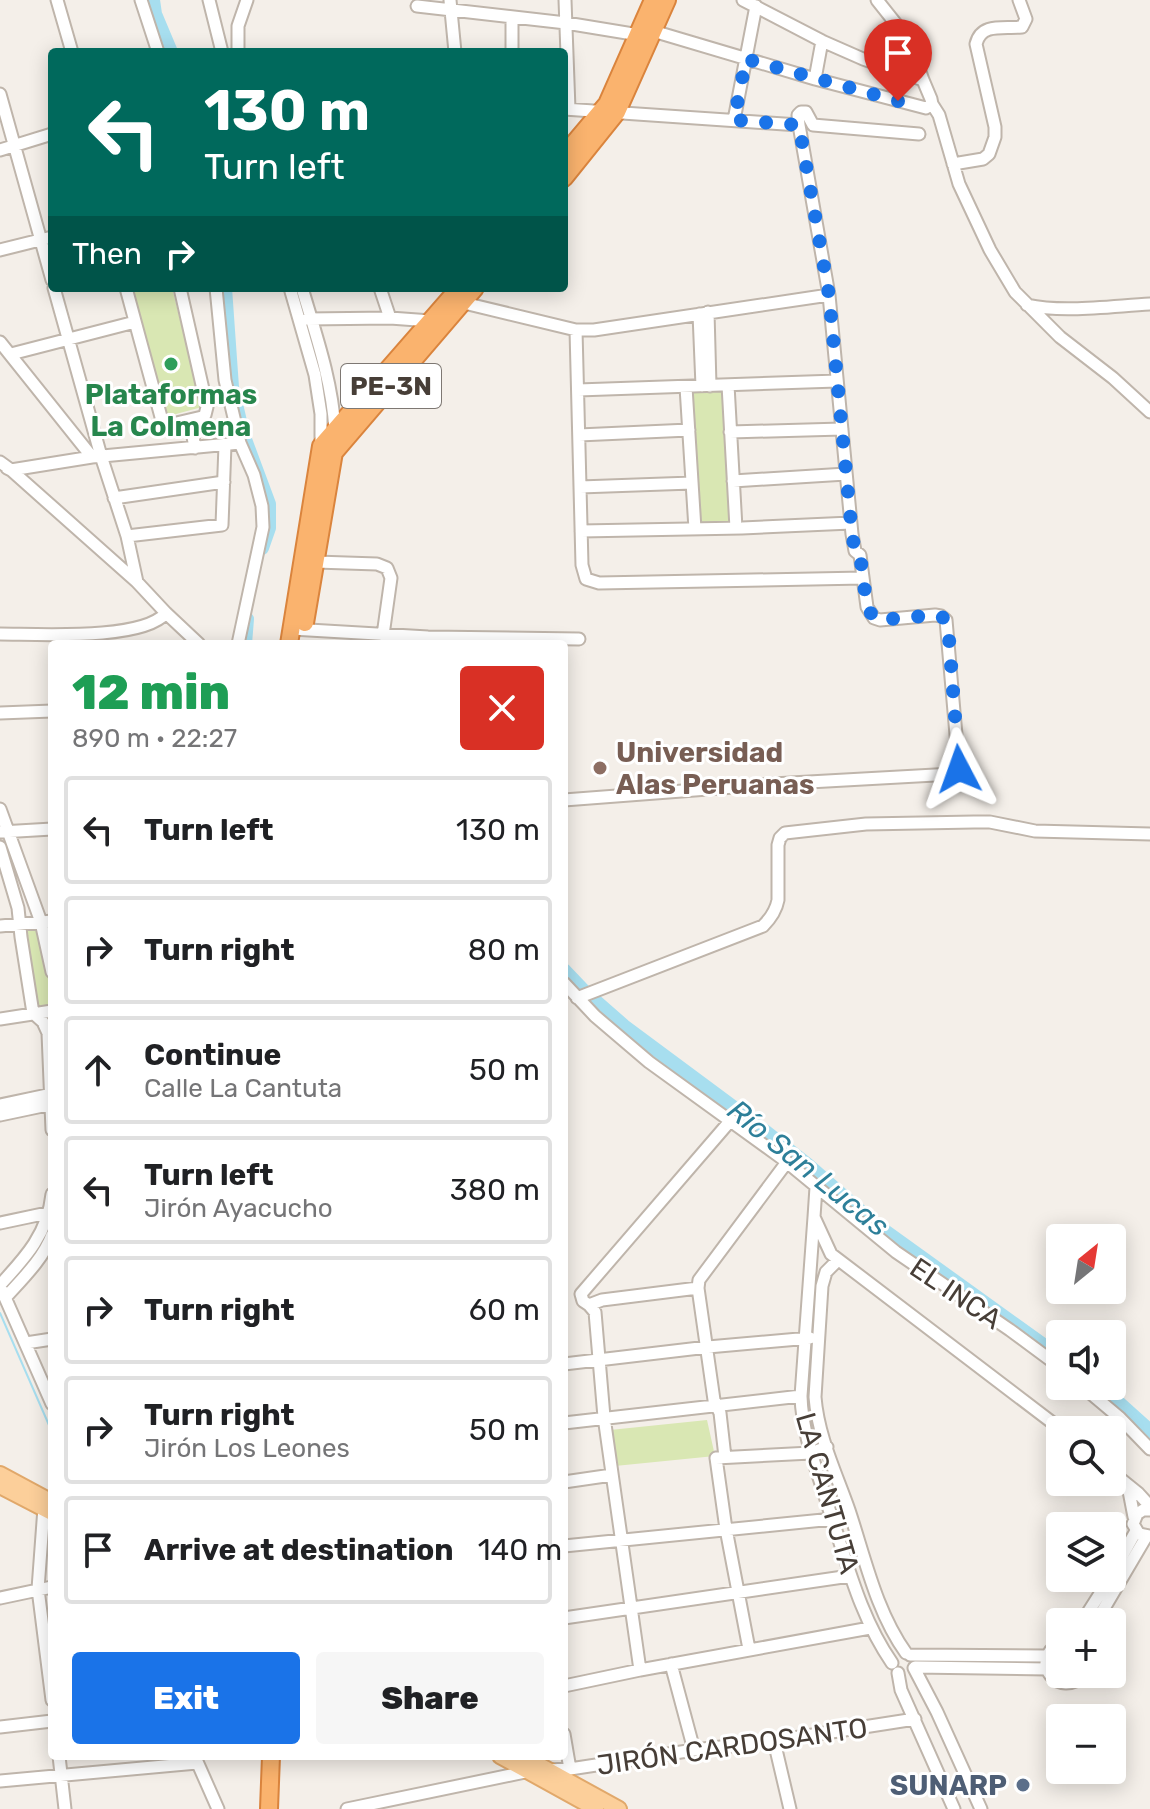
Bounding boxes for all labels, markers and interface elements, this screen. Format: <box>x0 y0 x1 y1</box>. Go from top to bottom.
pin <box>864 19 932 101</box>
icon: arrive <box>876 31 920 75</box>
text: 130 m <box>204 78 370 144</box>
icon: left <box>72 80 176 184</box>
text: Turn left <box>204 145 345 188</box>
icon: right <box>158 232 202 276</box>
text: Then <box>72 236 142 272</box>
marker: Plataformas La Colmena <box>162 355 180 373</box>
road number: PE-3N <box>341 364 441 408</box>
place label: Plataformas La Colmena <box>85 378 257 443</box>
text: 12 min <box>72 664 230 721</box>
button: close <box>460 666 544 750</box>
text: 890 m · 22:27 <box>72 723 237 754</box>
position arrow <box>917 727 1001 811</box>
place label: Universidad Alas Peruanas <box>616 736 815 801</box>
marker: Universidad Alas Peruanas <box>591 759 609 777</box>
icon: left <box>76 808 120 852</box>
text: Turn left <box>144 812 274 848</box>
text: 130 m <box>456 812 540 848</box>
icon: right <box>76 928 120 972</box>
text: Turn right <box>144 932 295 968</box>
text: 80 m <box>468 932 540 968</box>
text: Continue <box>144 1037 281 1073</box>
icon: ahead <box>76 1048 120 1092</box>
text: 50 m <box>469 1052 540 1088</box>
text: Calle La Cantuta <box>144 1073 342 1104</box>
water label: Río San Lucas <box>720 1092 896 1244</box>
text: Turn left <box>144 1157 274 1193</box>
icon: left <box>76 1168 120 1212</box>
text: 380 m <box>450 1172 540 1208</box>
text: Jirón Ayacucho <box>144 1193 333 1224</box>
north arrow <box>1046 1224 1126 1304</box>
map controls <box>1046 1224 1126 1784</box>
street label: EL INCA <box>904 1251 1008 1336</box>
icon: right <box>76 1288 120 1332</box>
text: Turn right <box>144 1292 295 1328</box>
text: 60 m <box>469 1292 540 1328</box>
button: sound <box>1046 1320 1126 1400</box>
text: Turn right <box>144 1397 295 1433</box>
icon: right <box>76 1408 120 1452</box>
street label: LA CANTUTA <box>789 1409 866 1578</box>
text: 50 m <box>469 1412 540 1448</box>
button: search <box>1046 1416 1126 1496</box>
text: Jirón Los Leones <box>144 1433 350 1464</box>
button: layers <box>1046 1512 1126 1592</box>
icon: arrive <box>76 1528 120 1572</box>
text: Arrive at destination <box>144 1532 454 1568</box>
text: 140 m <box>478 1532 562 1568</box>
button: + <box>1046 1608 1126 1688</box>
button: Exit <box>72 1652 300 1744</box>
button: Share <box>316 1652 544 1744</box>
button: − <box>1046 1704 1126 1784</box>
street label: JIRÓN CARDOSANTO <box>595 1711 869 1782</box>
place label: SUNARP <box>890 1769 1007 1802</box>
marker: SUNARP <box>1014 1776 1032 1794</box>

